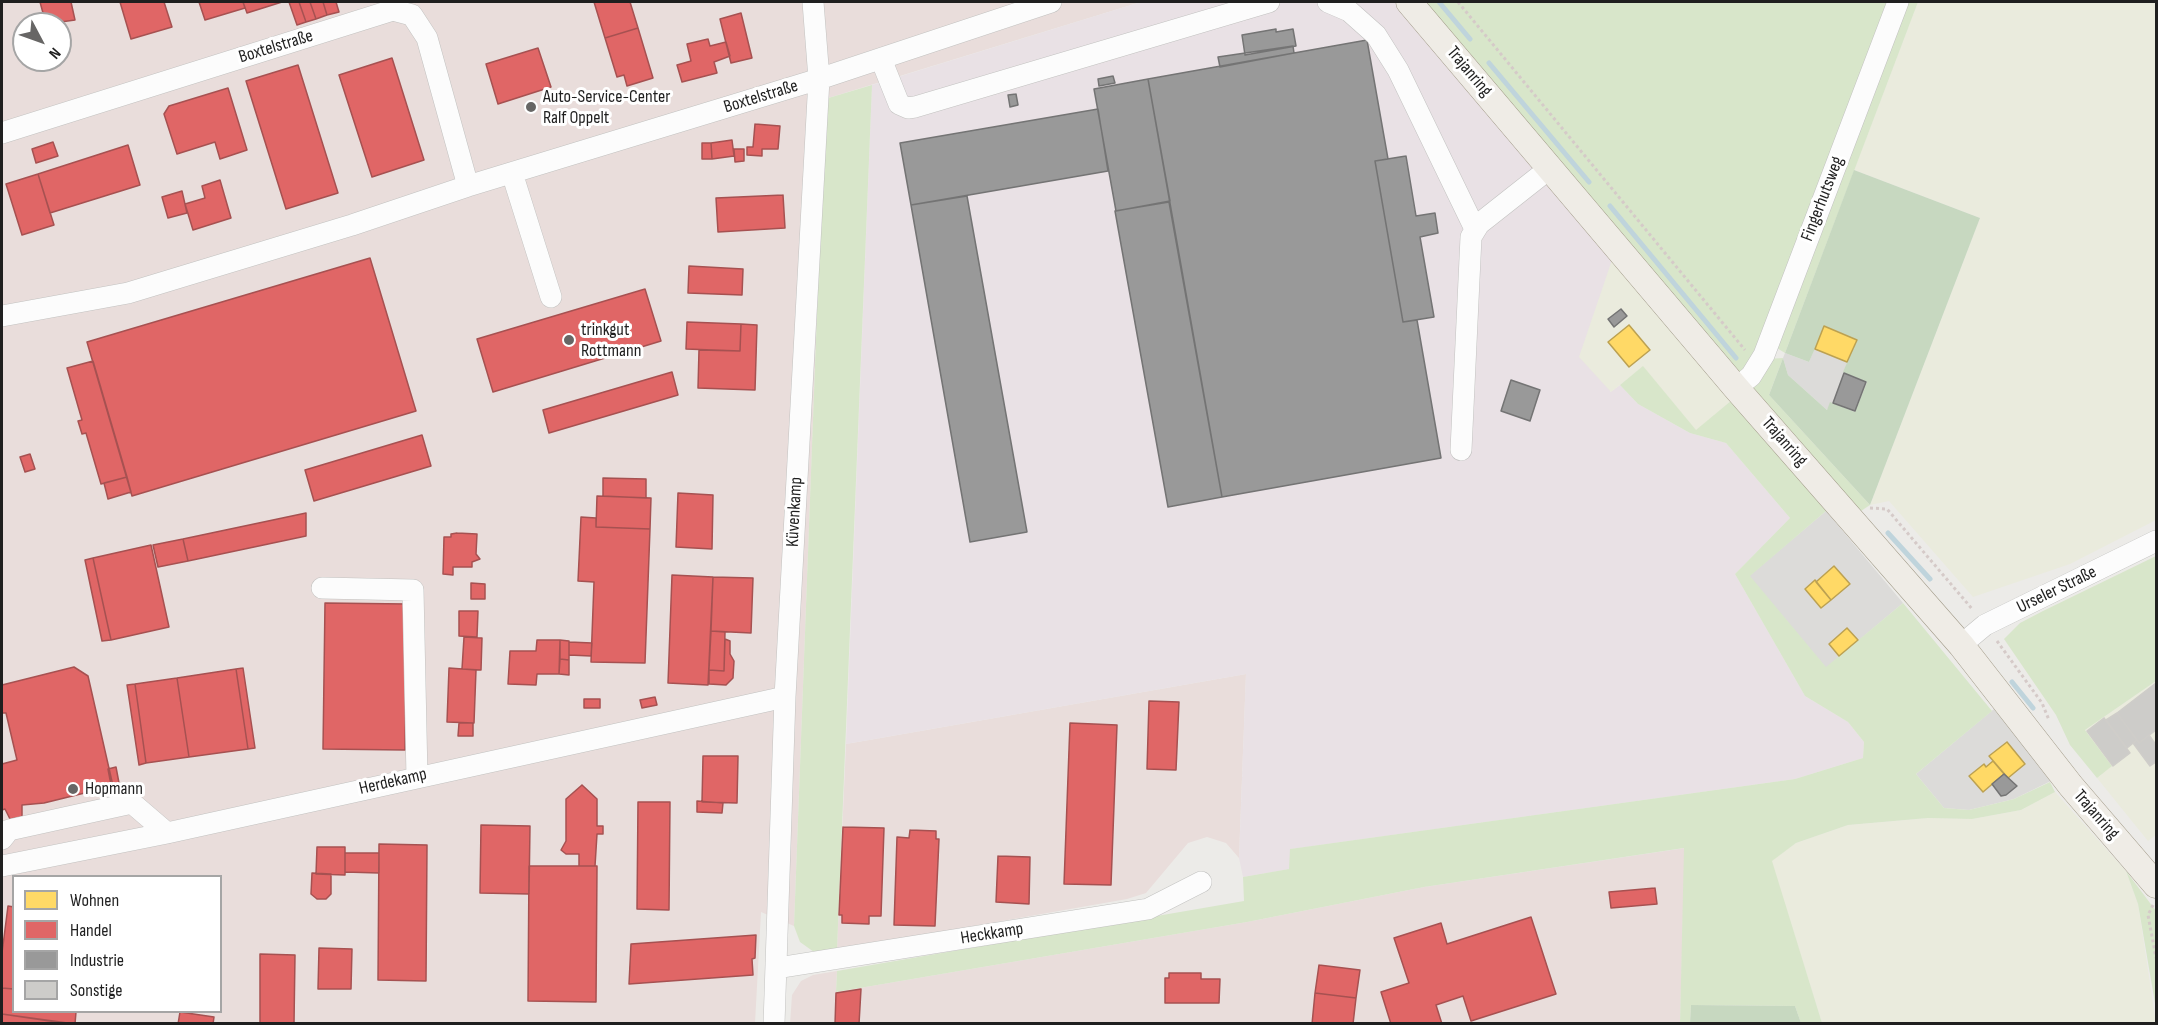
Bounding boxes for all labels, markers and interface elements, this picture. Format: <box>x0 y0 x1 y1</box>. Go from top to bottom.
north arrow <box>12 12 72 72</box>
street label: Boxtelstraße <box>236 25 316 69</box>
street label: Trajanring <box>1442 42 1496 102</box>
text: N <box>44 43 64 62</box>
street label: Boxtelstraße <box>721 75 801 119</box>
place label: Auto-Service-Center Ralf Oppelt <box>543 86 670 128</box>
marker: Auto-Service-Center Ralf Oppelt <box>524 100 538 114</box>
street label: Fingerhutsweg <box>1797 154 1849 244</box>
place label: trinkgut Rottmann <box>581 319 641 362</box>
marker: trinkgut Rottmann <box>562 333 576 347</box>
street label: Trajanring <box>1756 413 1812 471</box>
street label: Küvenkamp <box>782 476 808 548</box>
street label: Urseler Straße <box>2014 561 2100 619</box>
street label: Herdekamp <box>357 764 429 800</box>
place label: Hopmann <box>85 778 143 800</box>
marker: Hopmann <box>66 782 80 796</box>
street label: Trajanring <box>2068 786 2124 844</box>
legend <box>12 875 222 1013</box>
text: Wohnen <box>70 890 119 911</box>
street label: Heckkamp <box>959 918 1025 950</box>
text: Handel <box>70 920 112 941</box>
text: Industrie <box>70 950 124 971</box>
text: Sonstige <box>70 980 123 1001</box>

